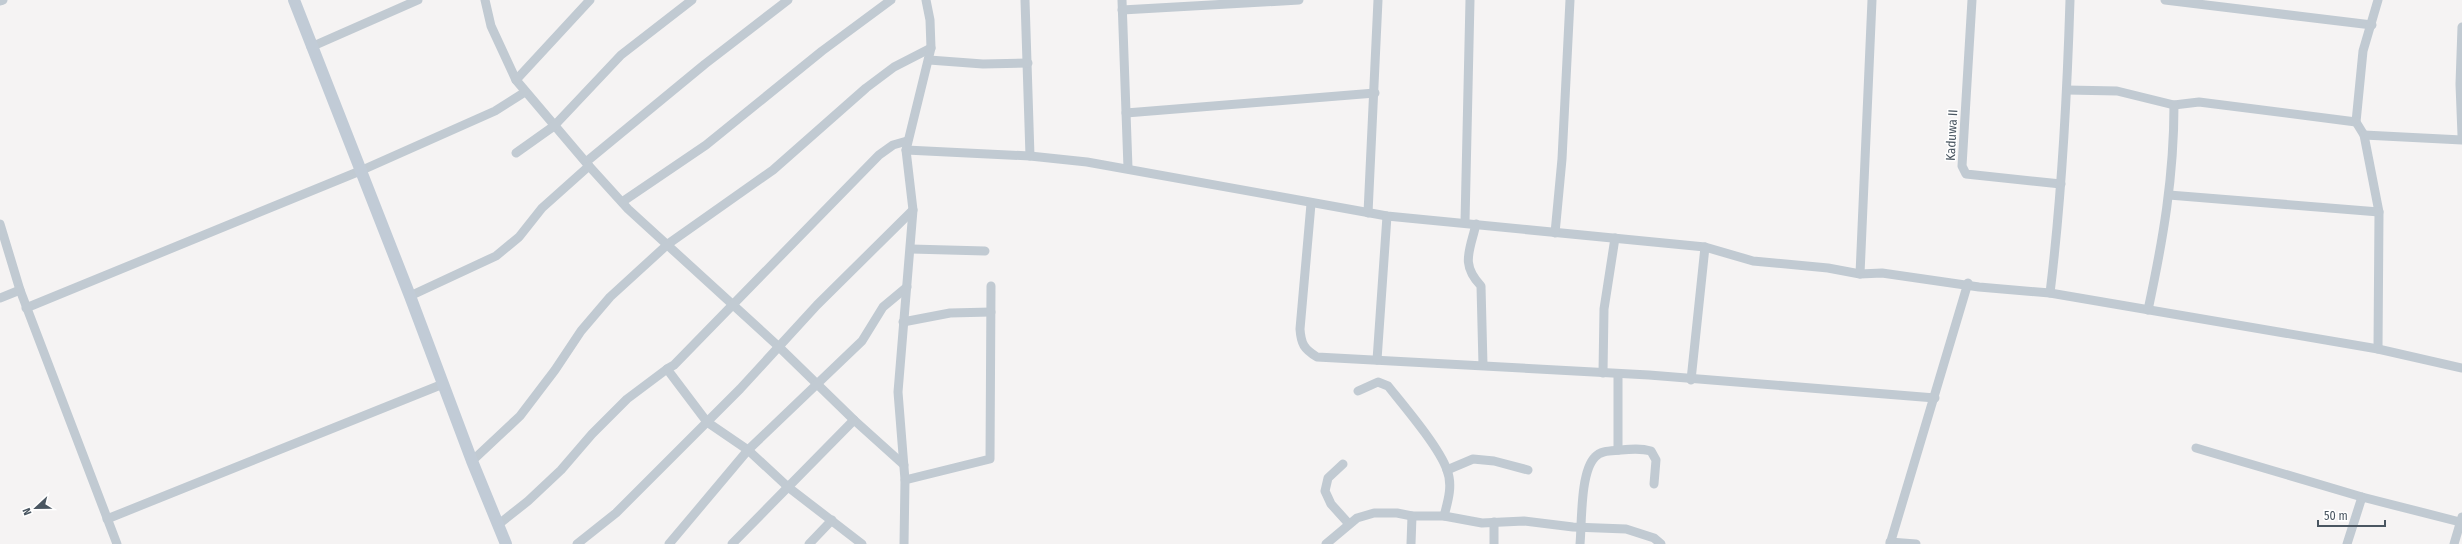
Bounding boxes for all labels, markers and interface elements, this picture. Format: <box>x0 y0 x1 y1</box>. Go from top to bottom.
street label: Kaduwa II <box>1943 109 1960 161</box>
north arrow <box>16 488 56 528</box>
scale bar <box>2318 502 2385 528</box>
text: N <box>20 506 34 517</box>
text: 50 m <box>2324 509 2348 523</box>

